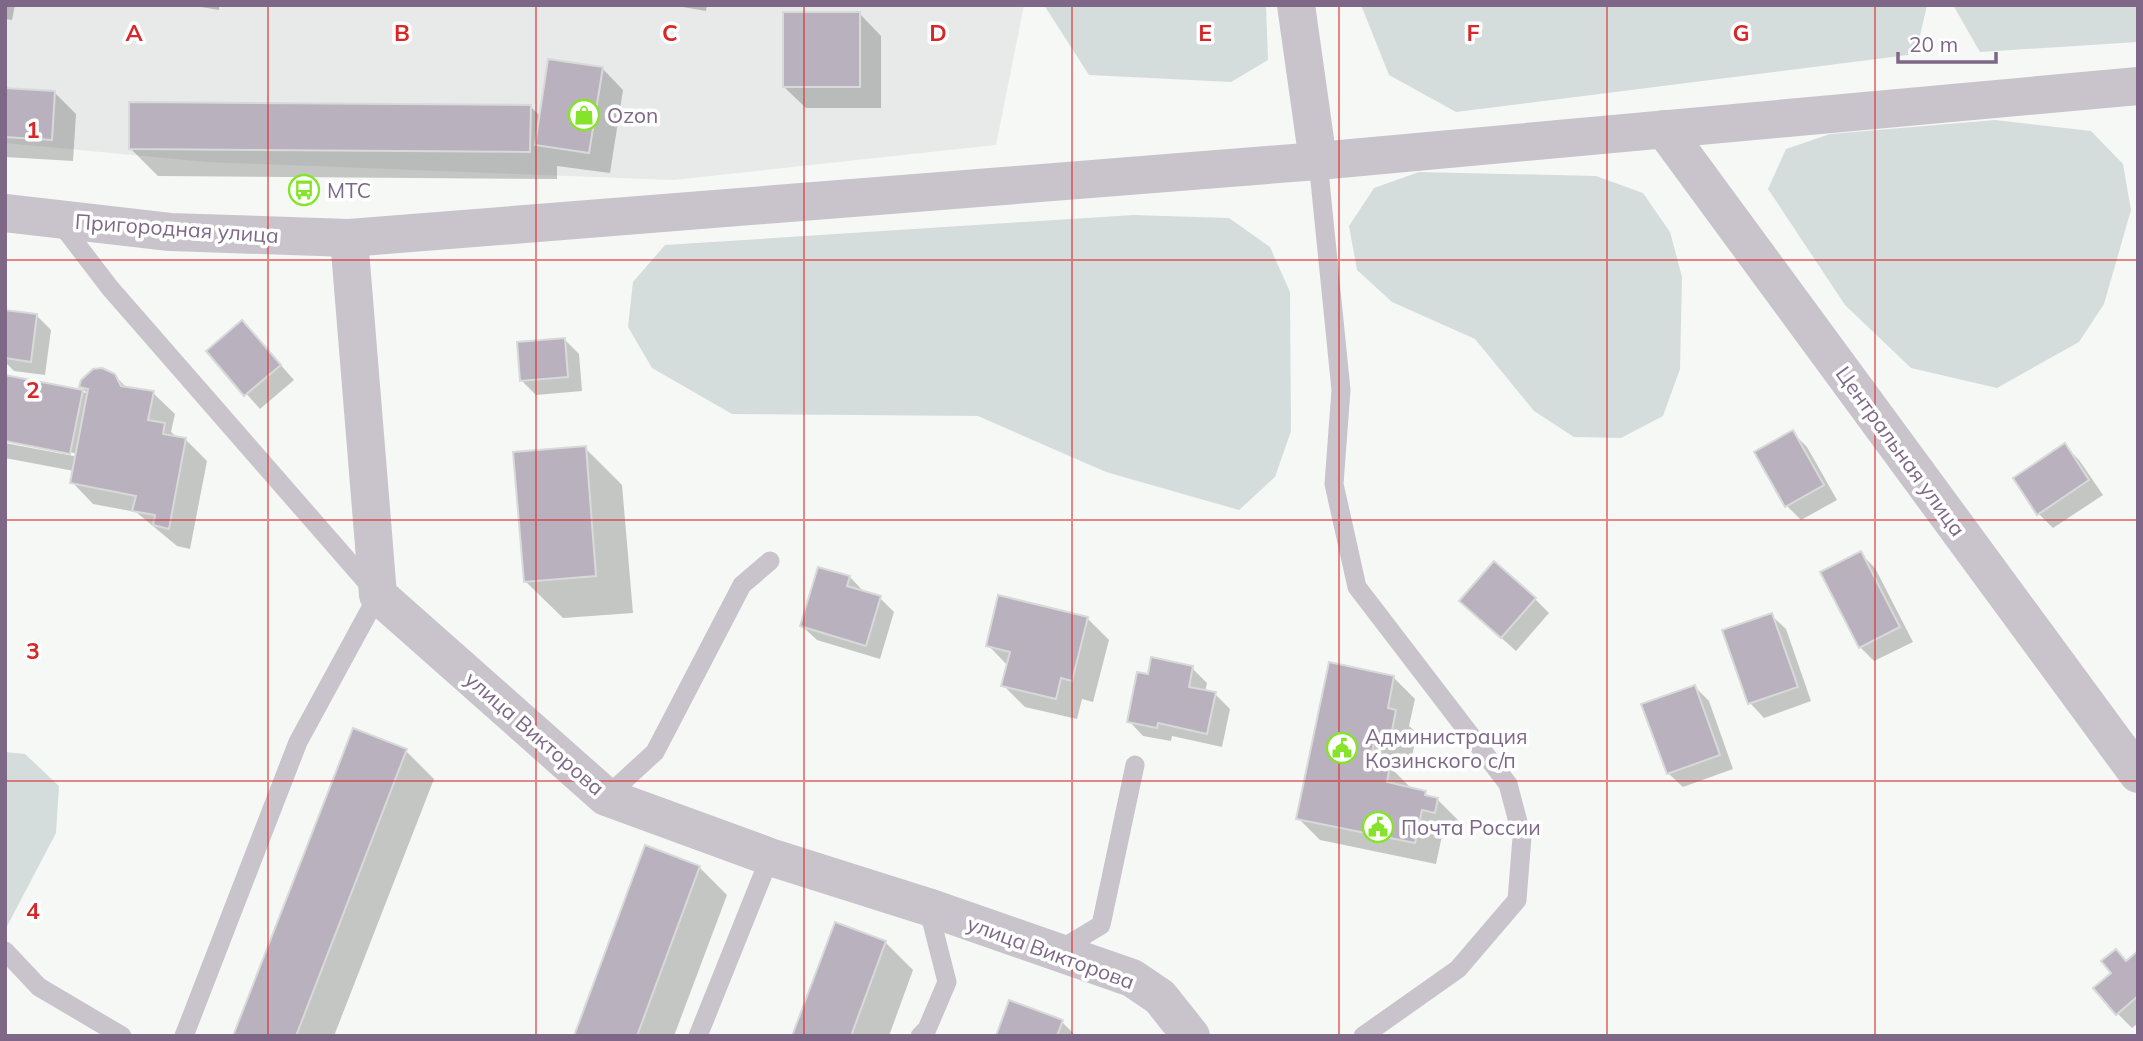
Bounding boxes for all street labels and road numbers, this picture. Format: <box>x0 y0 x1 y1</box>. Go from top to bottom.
street label: Пригородная улица <box>74 208 280 248</box>
street label: Центральная улица <box>1831 361 1971 541</box>
street label: улица Викторова <box>460 665 610 801</box>
street label: улица Викторова <box>964 910 1138 994</box>

